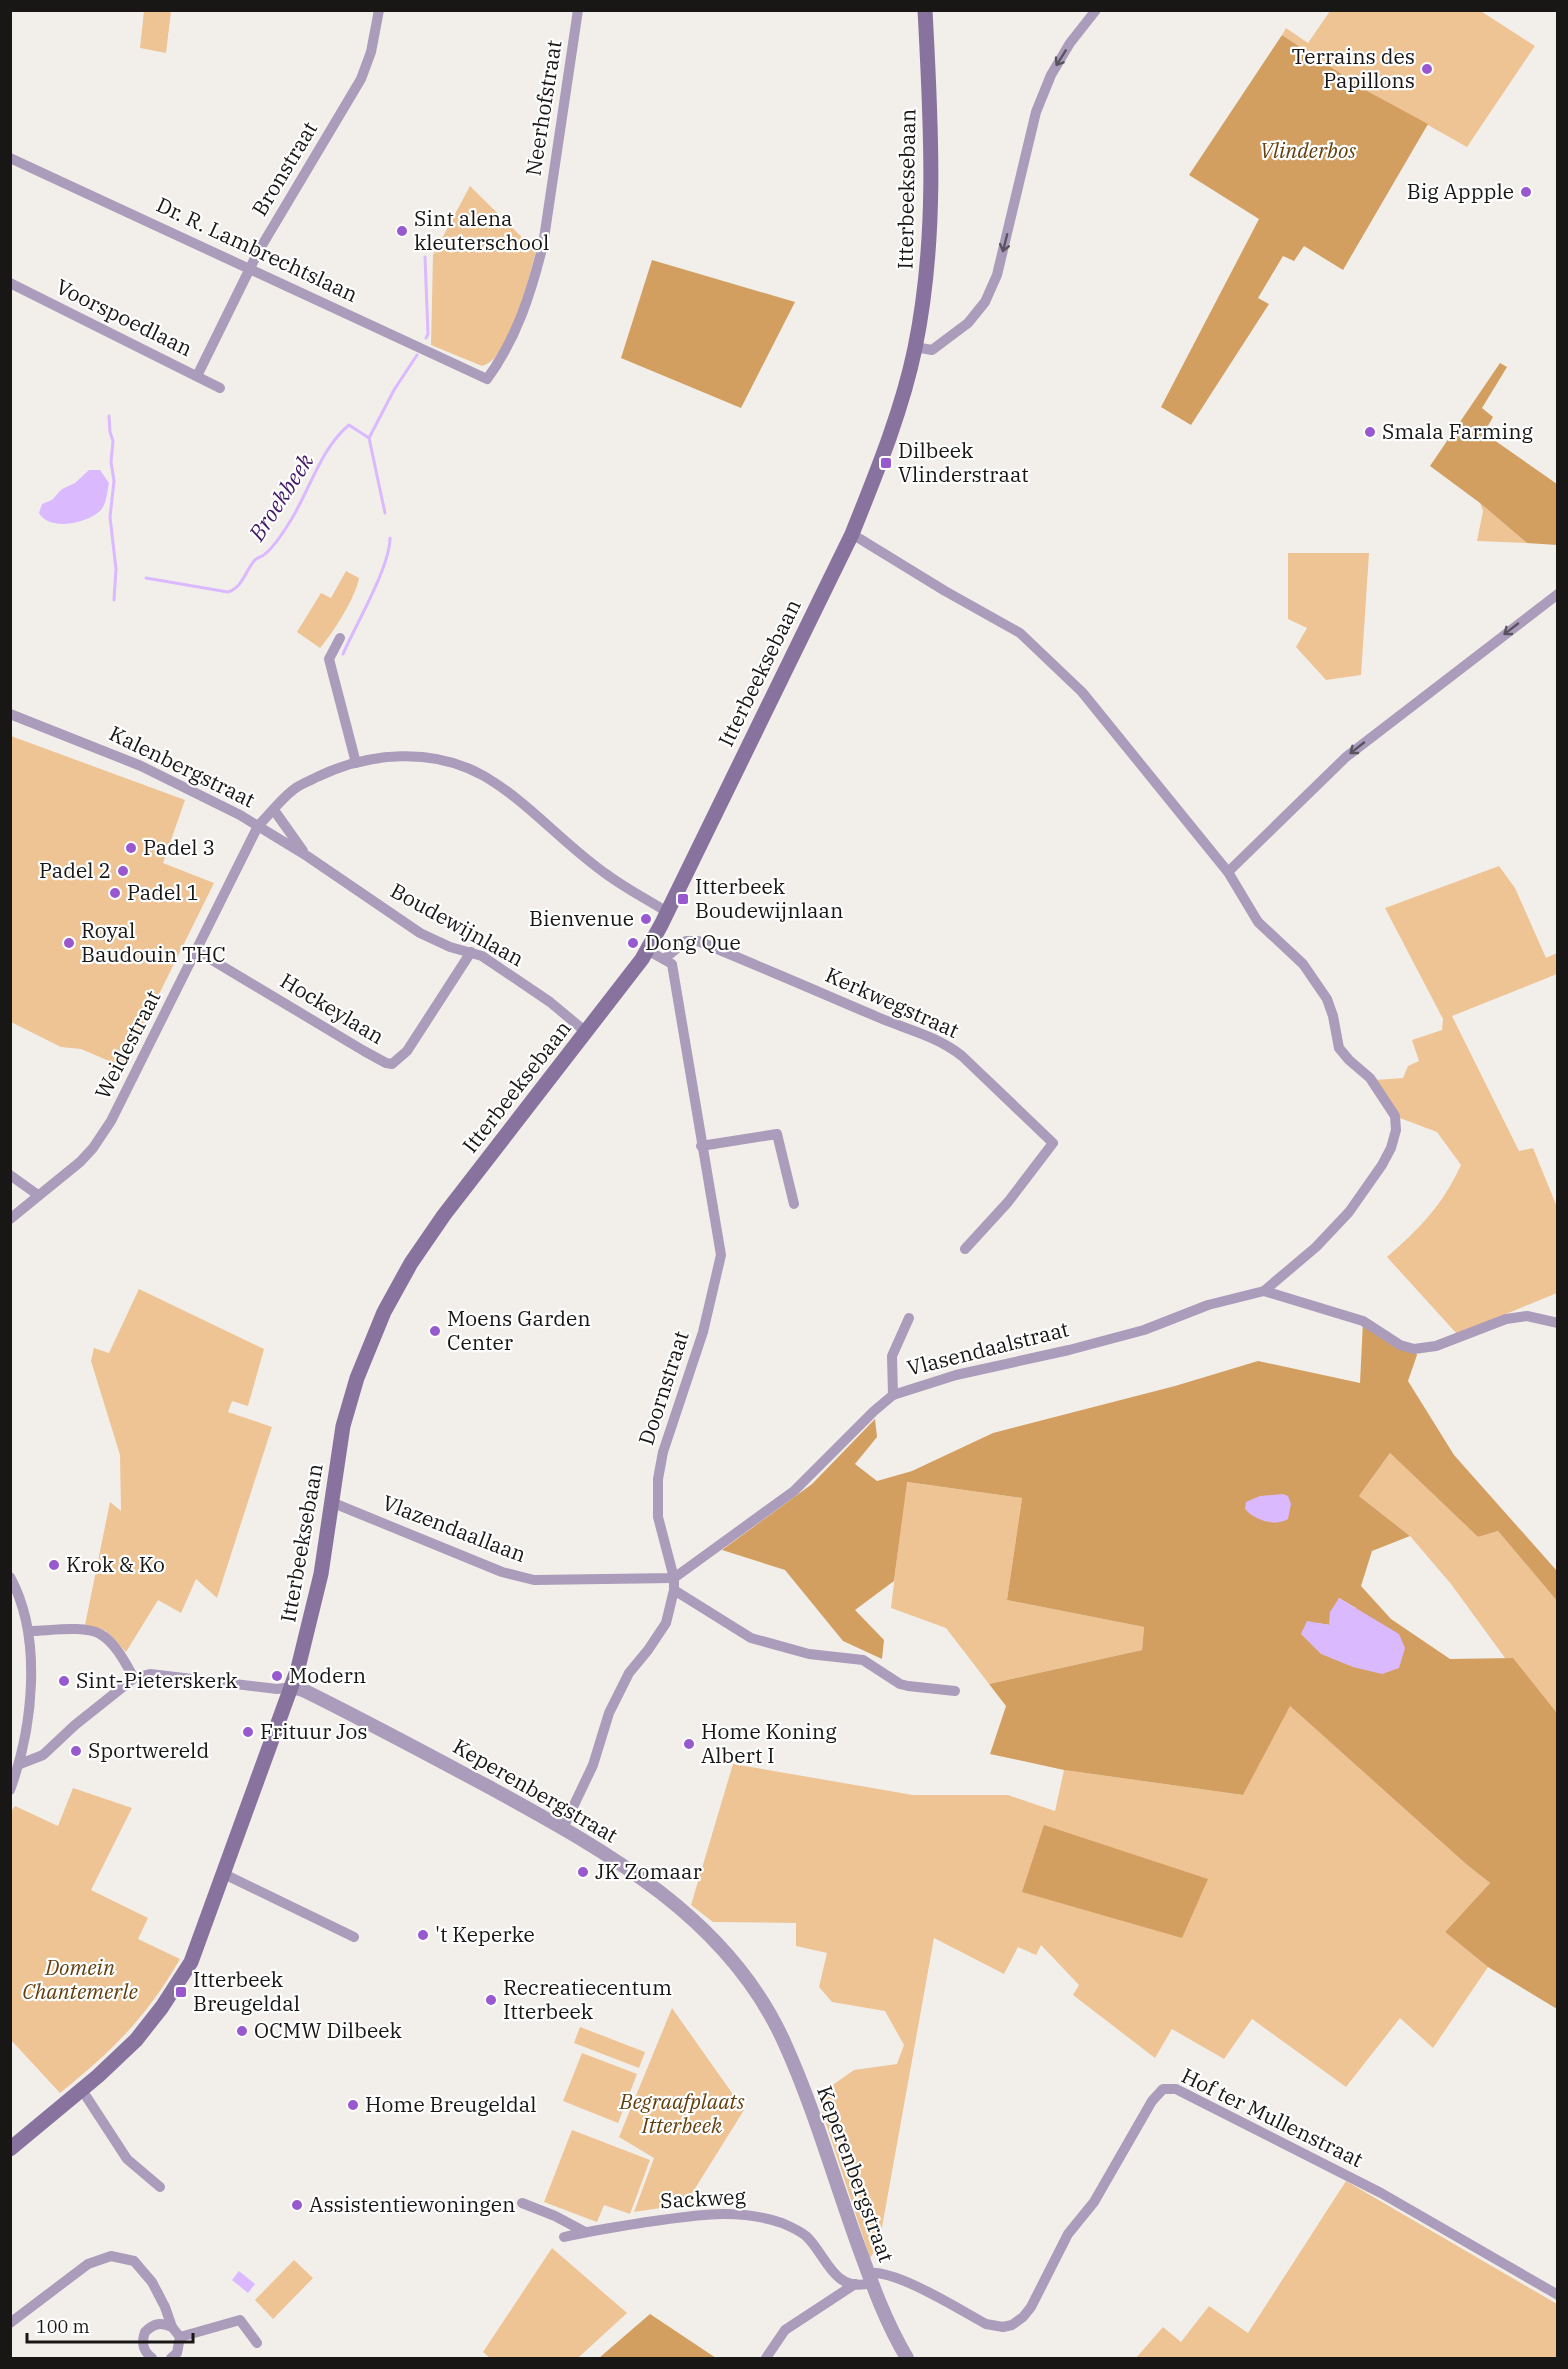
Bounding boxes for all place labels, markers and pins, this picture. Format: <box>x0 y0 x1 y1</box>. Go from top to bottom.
place label: Terrains des Papillons <box>1291 42 1415 94</box>
marker: Terrains des Papillons <box>1420 62 1434 76</box>
place label: Big Appple <box>1407 177 1514 205</box>
marker: Big Appple <box>1519 185 1533 199</box>
place label: Sint alena kleuterschool <box>414 204 549 256</box>
marker: Sint alena kleuterschool <box>395 224 409 238</box>
place label: Smala Farming <box>1382 417 1534 445</box>
marker: Smala Farming <box>1363 425 1377 439</box>
place label: Dilbeek Vlinderstraat <box>898 436 1029 488</box>
marker: Dilbeek Vlinderstraat <box>879 456 893 470</box>
place label: Padel 3 <box>143 833 215 861</box>
marker: Padel 3 <box>124 841 138 855</box>
place label: Padel 2 <box>39 856 111 884</box>
marker: Padel 2 <box>116 864 130 878</box>
place label: Itterbeek Boudewijnlaan <box>695 872 843 924</box>
place label: Padel 1 <box>127 878 199 906</box>
marker: Padel 1 <box>108 886 122 900</box>
marker: Itterbeek Boudewijnlaan <box>676 892 690 906</box>
place label: Bienvenue <box>529 904 634 932</box>
marker: Bienvenue <box>639 912 653 926</box>
place label: Royal Baudouin THC <box>81 916 226 968</box>
place label: Dong Que <box>645 928 741 956</box>
marker: Royal Baudouin THC <box>62 936 76 950</box>
marker: Dong Que <box>626 936 640 950</box>
place label: Moens Garden Center <box>447 1304 591 1356</box>
marker: Moens Garden Center <box>428 1324 442 1338</box>
place label: Krok & Ko <box>66 1550 165 1578</box>
marker: Krok & Ko <box>47 1558 61 1572</box>
place label: Modern <box>289 1661 366 1689</box>
place label: Sint-Pieterskerk <box>76 1666 238 1694</box>
marker: Modern <box>270 1669 284 1683</box>
marker: Sint-Pieterskerk <box>57 1674 71 1688</box>
place label: Frituur Jos <box>260 1717 368 1745</box>
place label: Home Koning Albert I <box>701 1717 837 1769</box>
marker: Frituur Jos <box>241 1725 255 1739</box>
place label: Sportwereld <box>88 1736 209 1764</box>
marker: Home Koning Albert I <box>682 1737 696 1751</box>
marker: Sportwereld <box>69 1744 83 1758</box>
place label: JK Zomaar <box>595 1857 702 1885</box>
marker: JK Zomaar <box>576 1865 590 1879</box>
place label: 't Keperke <box>435 1920 535 1948</box>
marker: 't Keperke <box>416 1928 430 1942</box>
place label: Itterbeek Breugeldal <box>193 1965 300 2017</box>
place label: Recreatiecentum Itterbeek <box>503 1973 672 2025</box>
marker: Itterbeek Breugeldal <box>174 1985 188 1999</box>
marker: Recreatiecentum Itterbeek <box>484 1993 498 2007</box>
place label: OCMW Dilbeek <box>254 2016 402 2044</box>
marker: OCMW Dilbeek <box>235 2024 249 2038</box>
place label: Home Breugeldal <box>365 2090 537 2118</box>
marker: Home Breugeldal <box>346 2098 360 2112</box>
place label: Assistentiewoningen <box>309 2190 515 2218</box>
marker: Assistentiewoningen <box>290 2198 304 2212</box>

